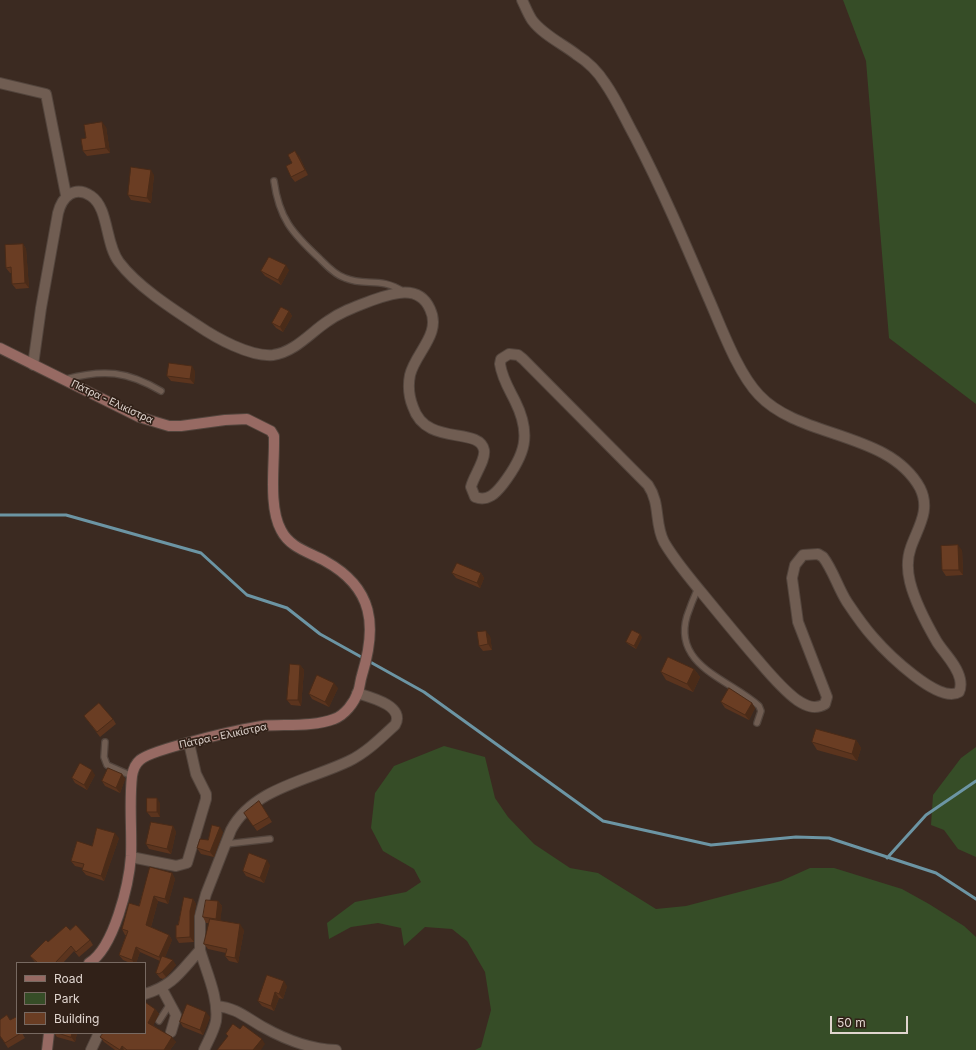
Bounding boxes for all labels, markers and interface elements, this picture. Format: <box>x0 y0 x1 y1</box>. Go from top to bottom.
street label: Πάτρα - Ελικίστρα <box>69 378 155 426</box>
street label: Πάτρα - Ελικίστρα <box>178 721 268 751</box>
legend <box>16 962 146 1034</box>
text: Road <box>54 971 83 986</box>
text: Park <box>54 991 80 1006</box>
scale bar <box>832 1008 910 1034</box>
text: Building <box>54 1011 99 1026</box>
text: 50 m <box>837 1015 866 1030</box>

